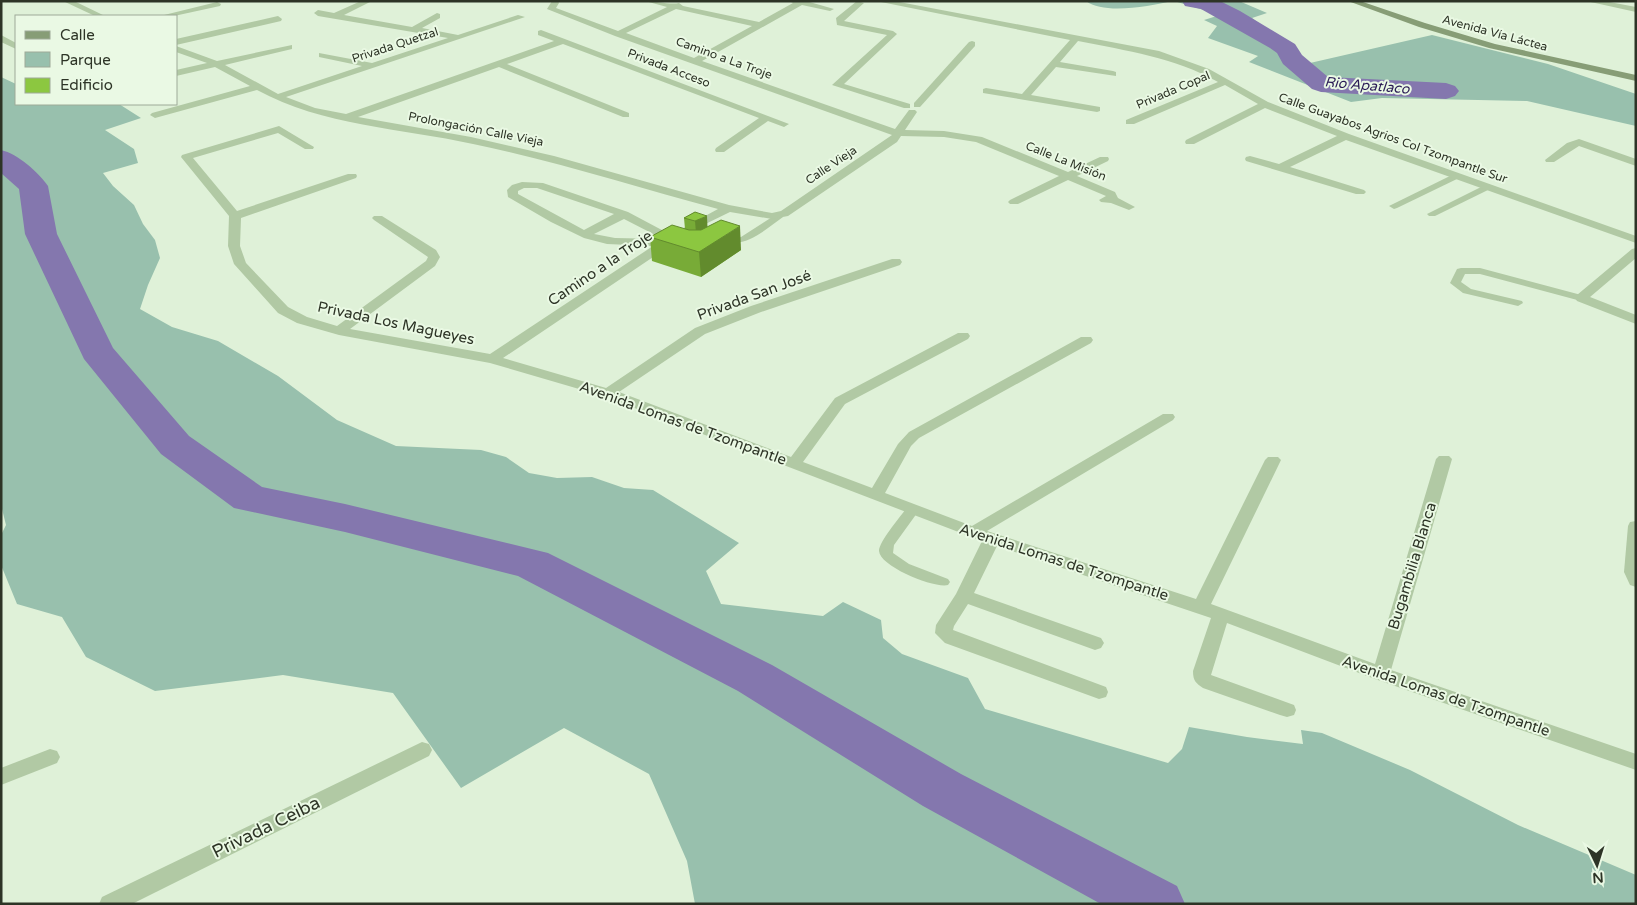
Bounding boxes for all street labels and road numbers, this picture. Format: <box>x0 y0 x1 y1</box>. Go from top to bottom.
street label: Avenida Vía Láctea <box>1441 12 1549 54</box>
street label: Privada Quetzal <box>350 24 440 66</box>
street label: Camino a La Troje <box>674 34 774 82</box>
street label: Privada Acceso <box>626 46 712 90</box>
street label: Privada Copal <box>1134 68 1212 112</box>
street label: Calle Guayabos Agrios Col Tzompantle Sur <box>1277 90 1510 186</box>
street label: Prolongación Calle Vieja <box>407 109 545 149</box>
street label: Calle La Misión <box>1024 138 1108 184</box>
street label: Calle Vieja <box>803 143 859 187</box>
street label: Camino a la Troje <box>544 226 656 310</box>
street label: Privada San José <box>695 266 813 324</box>
street label: Privada Los Magueyes <box>316 298 476 348</box>
street label: Avenida Lomas de Tzompantle <box>577 377 789 469</box>
street label: Bugambilia Blanca <box>1384 500 1440 632</box>
street label: Avenida Lomas de Tzompantle <box>957 520 1171 604</box>
street label: Avenida Lomas de Tzompantle <box>1340 652 1552 740</box>
street label: Privada Ceiba <box>208 791 324 863</box>

